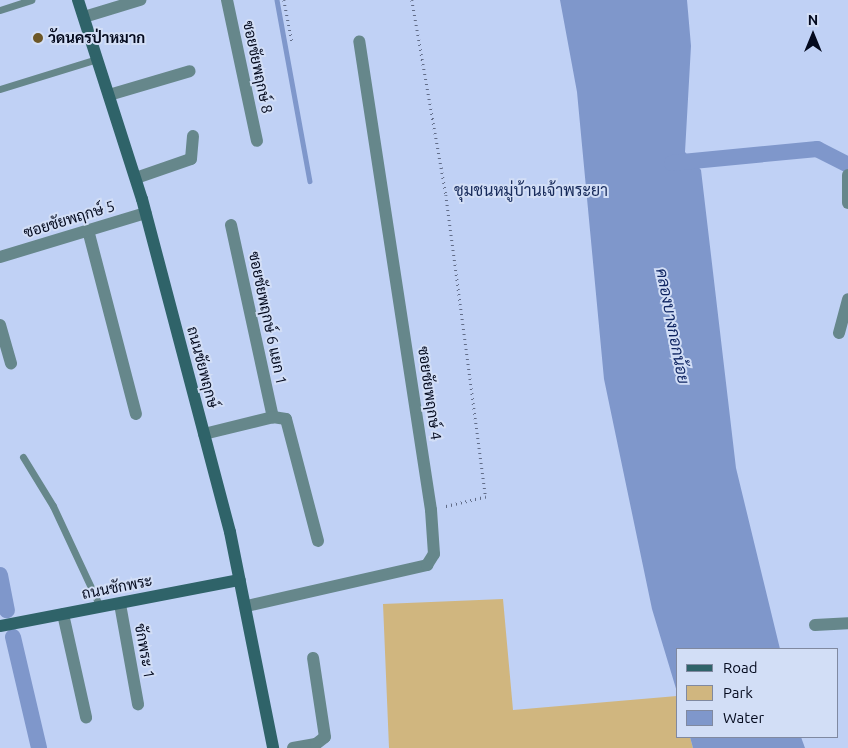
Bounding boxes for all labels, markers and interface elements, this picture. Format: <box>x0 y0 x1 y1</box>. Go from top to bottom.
north arrow <box>788 10 838 60</box>
text: N <box>808 12 818 28</box>
street label: ซอยชัยพฤกษ์ 8 <box>239 19 277 115</box>
place label: วัดนครป่าหมาก <box>48 29 145 47</box>
marker: วัดนครป่าหมาก <box>32 32 44 44</box>
district label: ชุมชนหมู่บ้านเจ้าพระยา <box>454 180 608 200</box>
street label: ซอยชัยพฤกษ์ 5 <box>21 197 117 241</box>
street label: ซอยชัยพฤกษ์ 6 แยก 1 <box>245 250 291 386</box>
water label: คลองบางกอกน้อย <box>652 267 694 385</box>
street label: ถนนชัยพฤกษ์ <box>183 324 223 410</box>
street label: ซอยชัยพฤกษ์ 4 <box>415 345 445 441</box>
street label: ถนนชักพระ <box>80 571 154 603</box>
street label: ชักพระ 1 <box>131 622 159 680</box>
legend <box>676 648 838 738</box>
text: Road <box>723 659 758 676</box>
text: Park <box>723 684 753 701</box>
text: Water <box>723 709 764 726</box>

